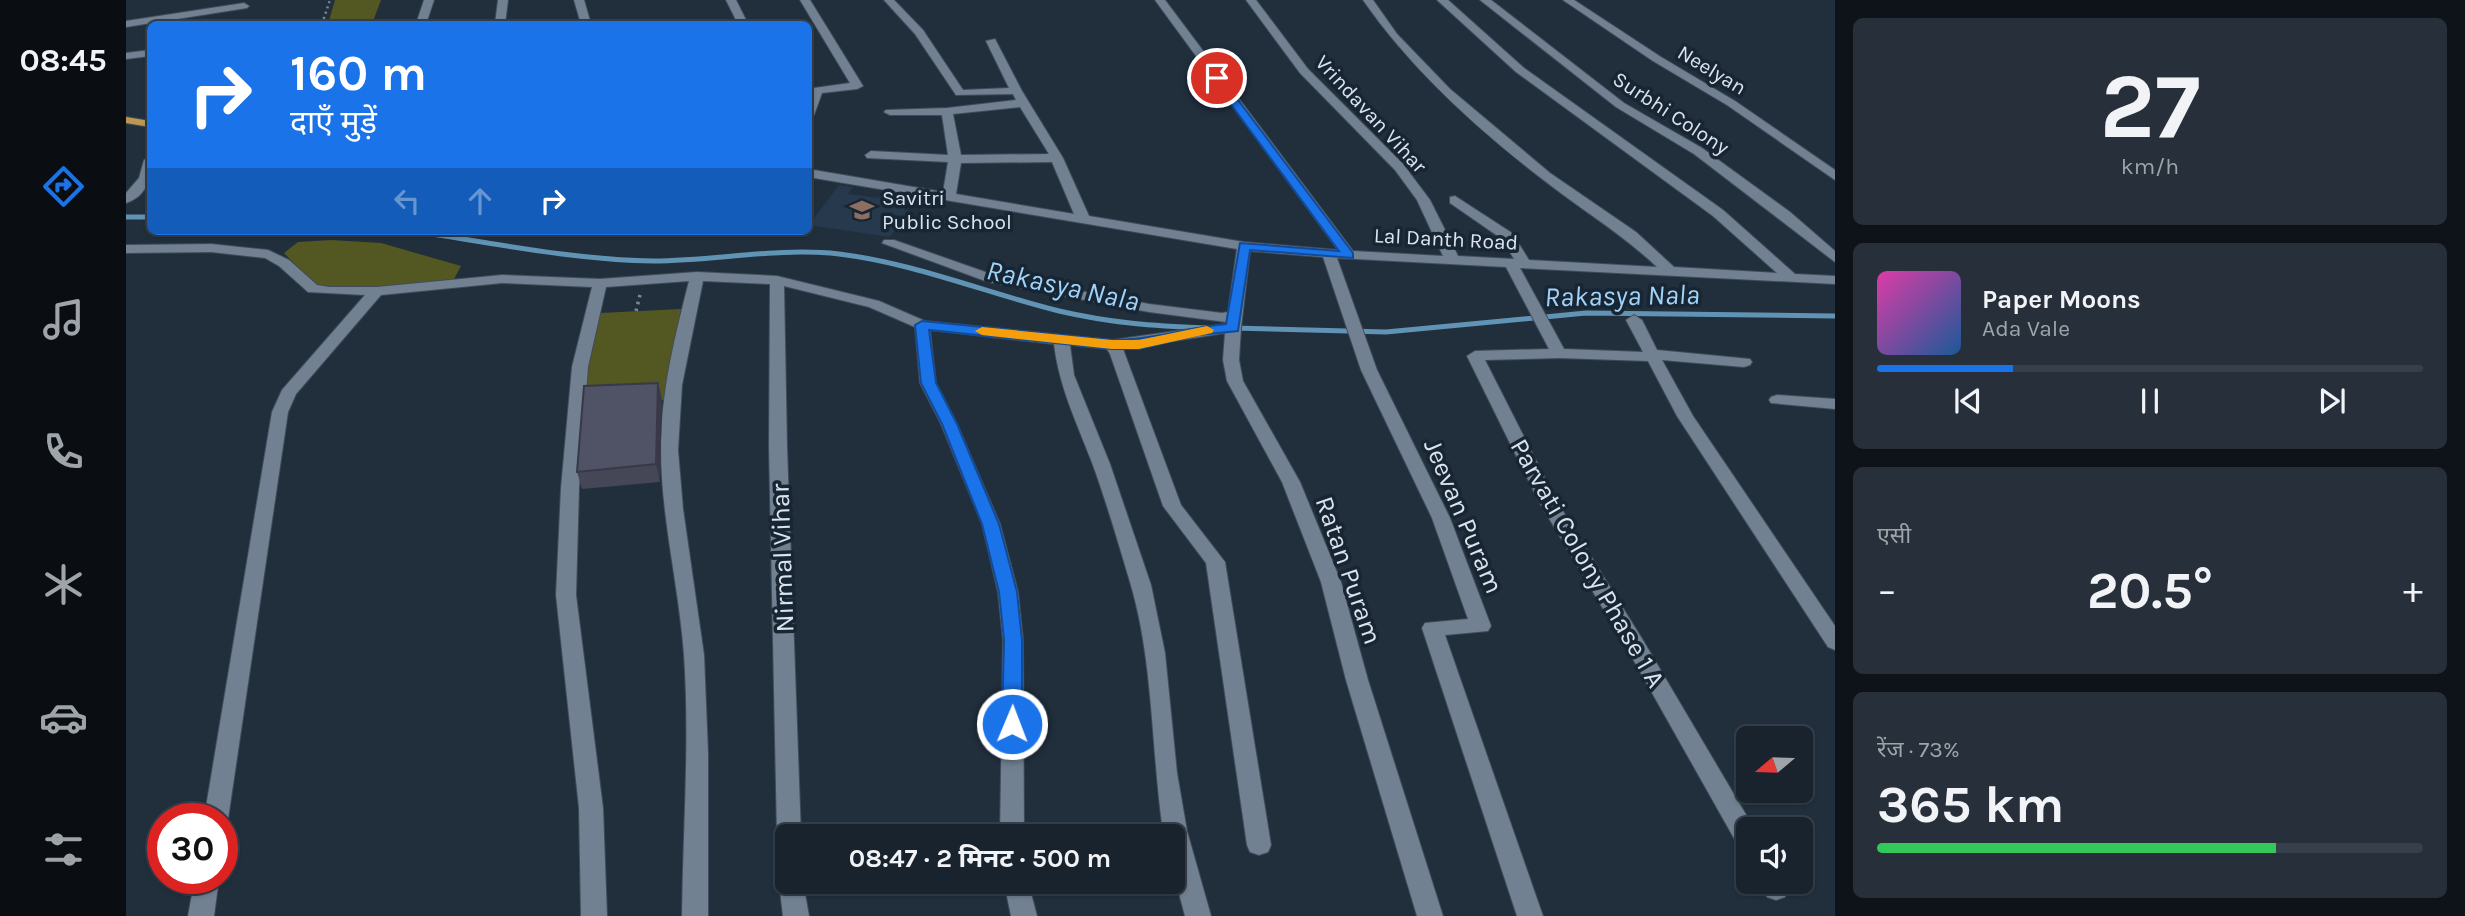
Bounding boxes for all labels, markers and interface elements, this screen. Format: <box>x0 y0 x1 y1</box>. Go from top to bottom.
street label: Neelyan <box>1673 40 1751 100</box>
text: 08:45 <box>19 42 107 79</box>
text: 160 m <box>290 45 427 102</box>
pin <box>1187 48 1247 108</box>
icon: right <box>175 49 266 140</box>
street label: Vrindavan Vihar <box>1311 50 1432 178</box>
text: 27 <box>2100 54 2200 160</box>
icon: arrive <box>1198 59 1236 97</box>
street label: Surbhi Colony <box>1608 67 1734 160</box>
text: दाएँ मुड़ें <box>290 104 377 141</box>
text: km/h <box>2121 153 2179 180</box>
icon: directions <box>39 162 88 211</box>
icon: left <box>388 182 426 220</box>
icon: ahead <box>461 182 499 220</box>
icon: right <box>534 182 572 220</box>
place label: Savitri Public School <box>882 186 1012 234</box>
school or university icon: Savitri Public School <box>848 196 876 224</box>
street label: Lal Danth Road <box>1373 223 1519 255</box>
water label: Rakasya Nala <box>983 253 1142 318</box>
water label: Rakasya Nala <box>1544 278 1700 313</box>
text: Paper Moons <box>1982 284 2141 315</box>
icon: music <box>39 295 88 344</box>
text: Ada Vale <box>1982 315 2070 342</box>
icon: previous <box>1949 382 1987 420</box>
icon: pause <box>2131 382 2169 420</box>
icon: next <box>2313 382 2351 420</box>
icon: phone <box>39 427 88 476</box>
street label: Parvati Colony Phase 1 A <box>1504 433 1672 693</box>
street label: Jeevan Puram <box>1417 434 1510 598</box>
street label: Nirmal Vihar <box>764 482 801 633</box>
street label: Ratan Puram <box>1309 492 1388 648</box>
text: एसी <box>1877 522 1911 549</box>
icon: climate <box>39 560 88 609</box>
text: 20.5° <box>2087 560 2213 621</box>
text: − <box>1877 568 1897 613</box>
text: + <box>2403 568 2423 613</box>
position arrow <box>975 687 1049 761</box>
icon: car <box>39 693 88 742</box>
north arrow <box>1736 726 1813 803</box>
map controls <box>1736 726 1813 894</box>
text: रेंज · 73% <box>1877 736 1960 763</box>
text: 365 km <box>1877 774 2064 835</box>
speed limit sign: 30 <box>147 803 238 894</box>
button: sound <box>1736 817 1813 894</box>
icon: filters <box>39 825 88 874</box>
text: 08:47 · 2 मिनट · 500 m <box>849 843 1111 874</box>

